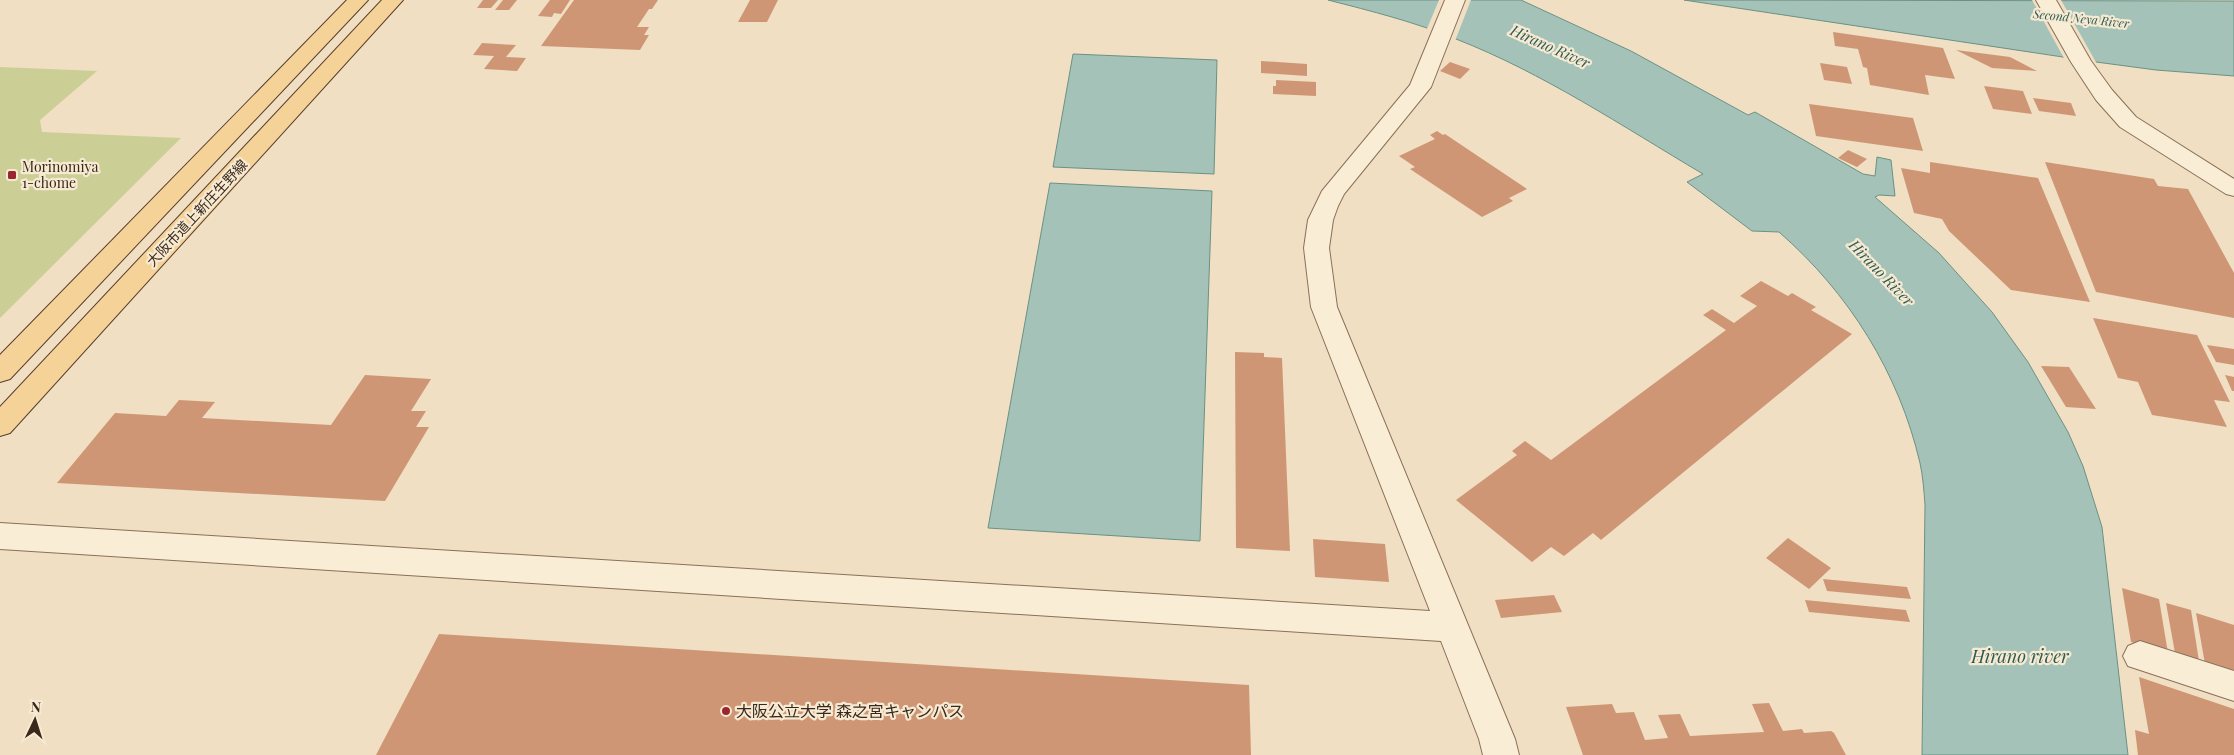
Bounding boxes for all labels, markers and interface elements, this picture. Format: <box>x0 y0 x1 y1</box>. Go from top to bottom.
water label: Second Neya River <box>2031 5 2131 31</box>
water label: Hirano River <box>1507 19 1594 73</box>
street label: 大阪市道上新庄生野線 <box>142 155 251 270</box>
place label: Morinomiya 1-chome <box>22 157 98 192</box>
marker: Morinomiya 1-chome <box>6 169 18 181</box>
water label: Hirano River <box>1844 234 1919 310</box>
water label: Hirano river <box>1970 644 2070 668</box>
north arrow <box>10 695 60 745</box>
text: N <box>30 697 42 716</box>
place label: 大阪公立大学 森之宮キャンパス <box>736 700 964 721</box>
marker: 大阪公立大学 森之宮キャンパス <box>720 705 732 717</box>

